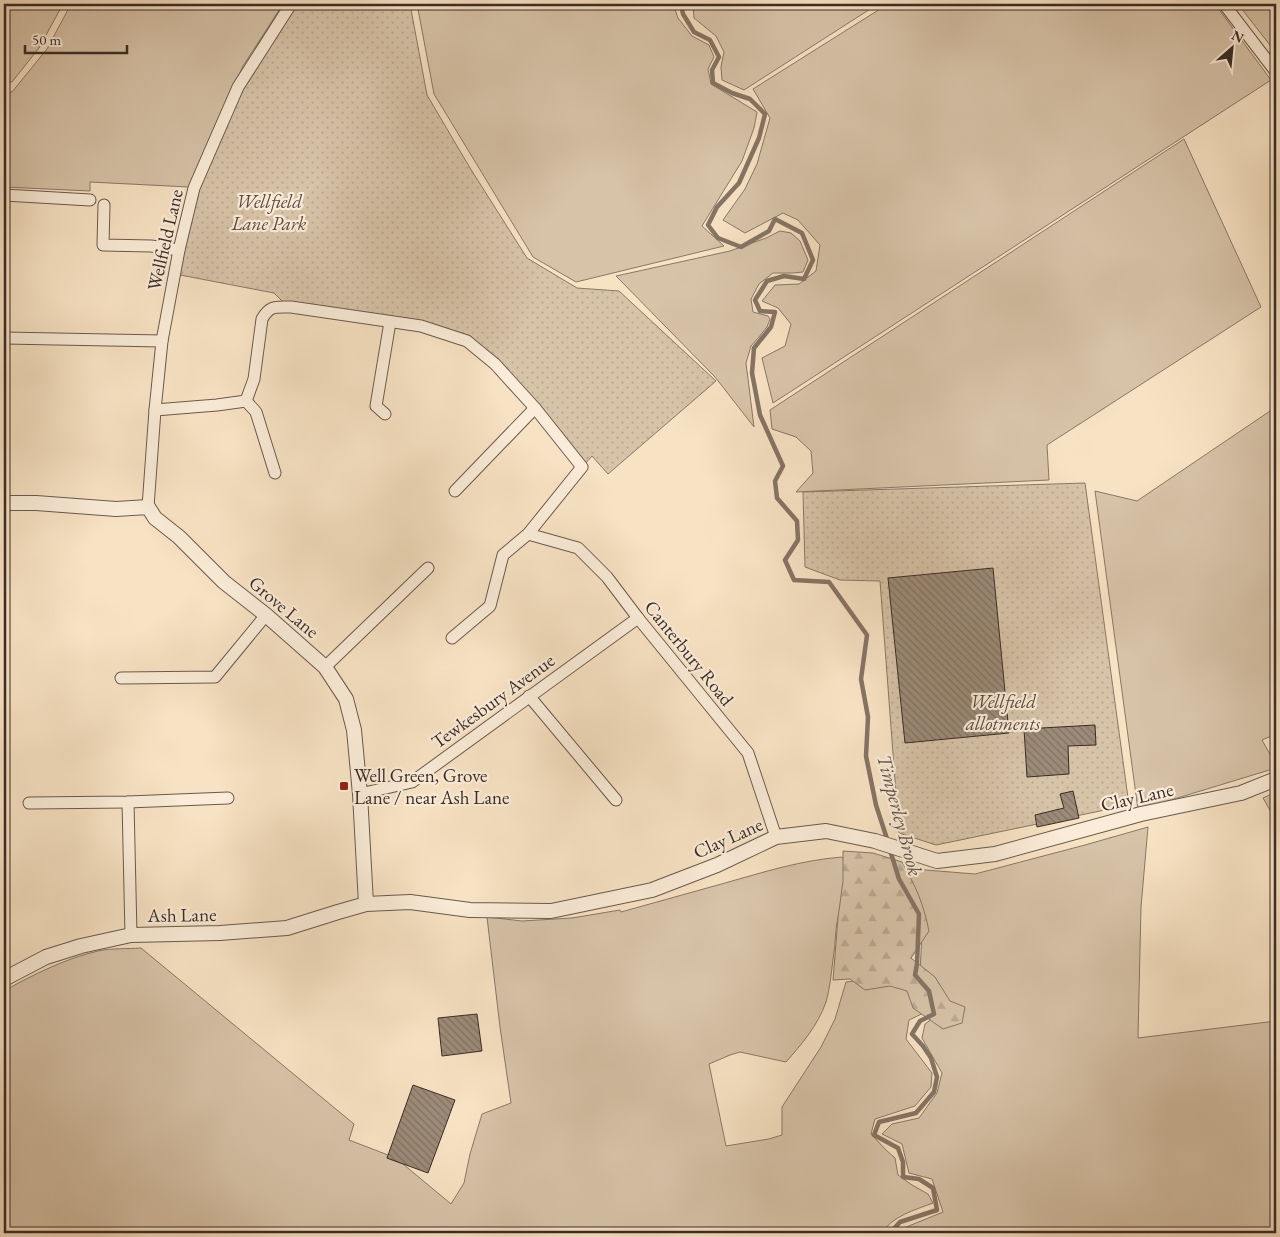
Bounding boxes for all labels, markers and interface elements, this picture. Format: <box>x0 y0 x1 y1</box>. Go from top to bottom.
scale bar <box>25 22 128 54</box>
north arrow <box>1208 22 1258 72</box>
text: N <box>1229 26 1248 47</box>
text: 50 m <box>32 30 61 49</box>
street label: Wellfield Lane <box>141 187 189 293</box>
park label: Wellfield Lane Park <box>230 189 307 236</box>
street label: Grove Lane <box>244 570 324 644</box>
street label: Canterbury Road <box>639 595 740 711</box>
street label: Tewkesbury Avenue <box>426 648 560 754</box>
park label: Wellfield allotments <box>965 689 1041 736</box>
water label: Timperley Brook <box>871 751 929 879</box>
place label: Well Green, Grove Lane / near Ash Lane <box>354 763 509 810</box>
street label: Clay Lane <box>1098 777 1176 817</box>
marker: Well Green, Grove Lane / near Ash Lane <box>338 780 350 792</box>
street label: Clay Lane <box>689 812 767 864</box>
street label: Ash Lane <box>146 902 217 928</box>

